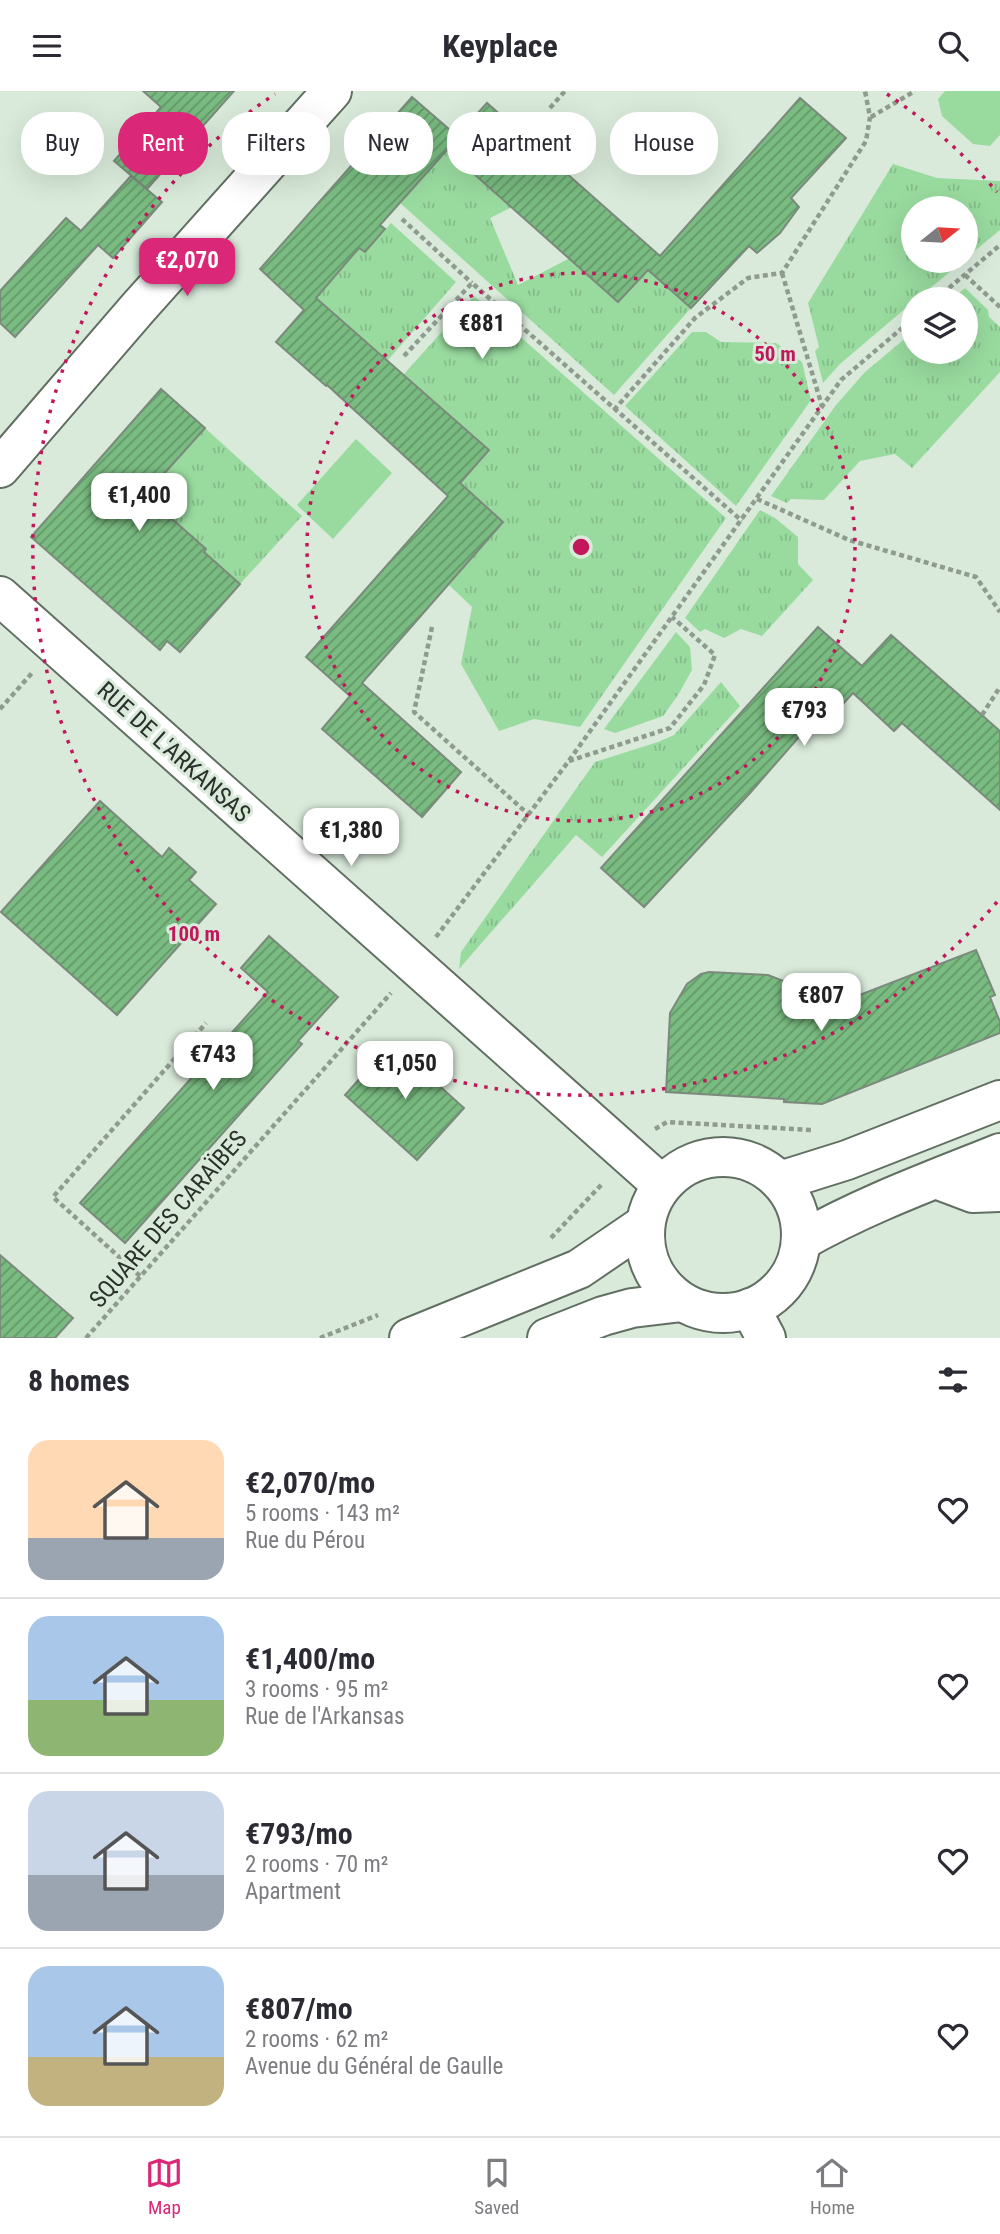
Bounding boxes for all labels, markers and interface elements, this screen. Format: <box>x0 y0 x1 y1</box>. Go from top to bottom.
icon: menu <box>28 27 66 65</box>
text: Keyplace <box>442 27 558 65</box>
icon: search <box>934 27 972 65</box>
chip: Buy <box>21 112 104 175</box>
chip: Rent <box>118 112 208 175</box>
chip: Filters <box>222 112 330 175</box>
chip: New <box>344 112 433 175</box>
chip: Apartment <box>447 112 596 175</box>
chip: House <box>610 112 718 175</box>
north arrow <box>901 196 978 273</box>
map controls <box>901 196 978 364</box>
pin: €2,070 <box>130 239 244 298</box>
text: €2,070 <box>155 247 219 274</box>
button: layers <box>901 287 978 364</box>
pin: €881 <box>441 301 523 361</box>
text: €881 <box>459 310 505 337</box>
text: 50 m <box>754 342 796 366</box>
pin: €1,400 <box>82 473 196 533</box>
text: €1,400 <box>107 482 171 509</box>
centre of rings <box>569 535 593 559</box>
street label: RUE DE L'ARKANSAS <box>92 676 256 828</box>
pin: €793 <box>763 689 845 748</box>
text: €793 <box>781 697 827 724</box>
pin: €1,380 <box>294 809 408 868</box>
text: €1,380 <box>319 817 383 844</box>
text: 100 m <box>168 922 220 946</box>
pin: €807 <box>780 974 862 1033</box>
text: €807 <box>798 982 844 1009</box>
pin: €743 <box>172 1033 254 1092</box>
text: €743 <box>190 1041 236 1068</box>
pin: €1,050 <box>348 1041 462 1101</box>
text: €1,050 <box>373 1050 437 1077</box>
street label: SQUARE DES CARAÏBES <box>84 1125 252 1313</box>
icon: filters <box>934 1361 972 1399</box>
text: 8 homes <box>28 1363 130 1398</box>
text: €2,070/mo <box>245 1465 375 1500</box>
icon: home <box>84 1468 168 1552</box>
icon: heart <box>934 1491 972 1529</box>
text: 5 rooms · 143 m² <box>245 1500 400 1527</box>
text: Rue du Pérou <box>245 1527 365 1554</box>
text: €1,400/mo <box>245 1641 375 1676</box>
icon: home <box>84 1644 168 1728</box>
icon: heart <box>934 1667 972 1705</box>
text: 3 rooms · 95 m² <box>245 1676 388 1703</box>
text: Rue de l'Arkansas <box>245 1703 405 1730</box>
text: €793/mo <box>245 1816 353 1851</box>
icon: home <box>84 1819 168 1903</box>
icon: heart <box>934 1842 972 1880</box>
text: 2 rooms · 70 m² <box>245 1851 388 1878</box>
text: Apartment <box>245 1878 341 1905</box>
text: €807/mo <box>245 1991 353 2026</box>
icon: home <box>84 1994 168 2078</box>
icon: heart <box>934 2017 972 2055</box>
text: 2 rooms · 62 m² <box>245 2026 388 2053</box>
text: Avenue du Général de Gaulle <box>245 2053 503 2080</box>
tab: Map <box>145 2154 183 2219</box>
tab: Saved <box>474 2154 519 2219</box>
tab: Home <box>810 2154 855 2219</box>

